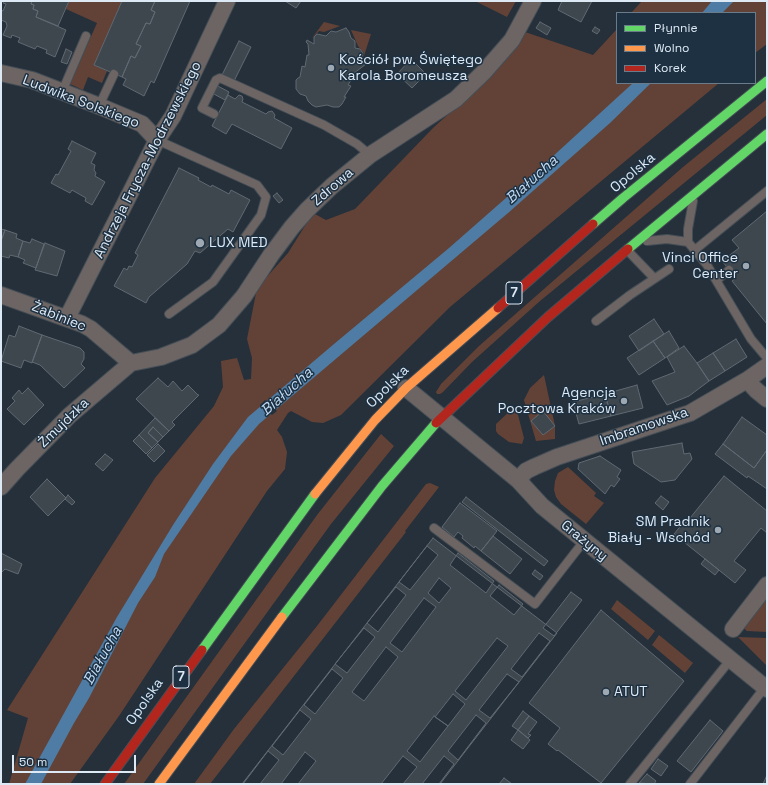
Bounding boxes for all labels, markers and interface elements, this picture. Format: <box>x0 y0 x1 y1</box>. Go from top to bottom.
legend <box>616 12 756 84</box>
text: Płynnie <box>654 20 698 36</box>
text: Wolno <box>654 40 689 56</box>
place label: Kościół pw. Świętego Karola Boromeusza <box>339 52 483 84</box>
street label: Andrzeja Frycza-Modrzewskiego <box>91 59 205 261</box>
text: Korek <box>654 60 686 76</box>
marker: Kościół pw. Świętego Karola Boromeusza <box>326 63 336 73</box>
street label: Ludwika Solskiego <box>20 72 142 132</box>
street label: Opolska <box>607 149 659 197</box>
water label: Białucha <box>502 152 562 208</box>
street label: Zdrowa <box>309 164 357 210</box>
place label: LUX MED <box>209 235 268 251</box>
marker: LUX MED <box>194 237 206 249</box>
place label: Vinci Office Center <box>662 250 738 282</box>
marker: Vinci Office Center <box>741 261 751 271</box>
road number: 7 <box>506 282 522 304</box>
street label: Żabiniec <box>29 298 89 336</box>
street label: Opolska <box>363 362 413 412</box>
water label: Białucha <box>257 364 317 420</box>
place label: Agencja Pocztowa Kraków <box>498 385 616 418</box>
street label: Żmujdzka <box>35 395 93 451</box>
marker: Agencja Pocztowa Kraków <box>619 396 629 406</box>
street label: Imbramowska <box>598 404 690 450</box>
place label: SM Pradnik Biały - Wschód <box>608 514 710 546</box>
street label: Grażyny <box>557 517 611 565</box>
marker: SM Pradnik Biały - Wschód <box>713 525 723 535</box>
water label: Białucha <box>80 624 126 688</box>
road number: 7 <box>173 666 189 688</box>
street label: Opolska <box>123 675 167 729</box>
place label: ATUT <box>614 684 648 700</box>
marker: ATUT <box>601 687 611 697</box>
scale bar <box>14 747 138 773</box>
text: 50 m <box>19 754 47 770</box>

